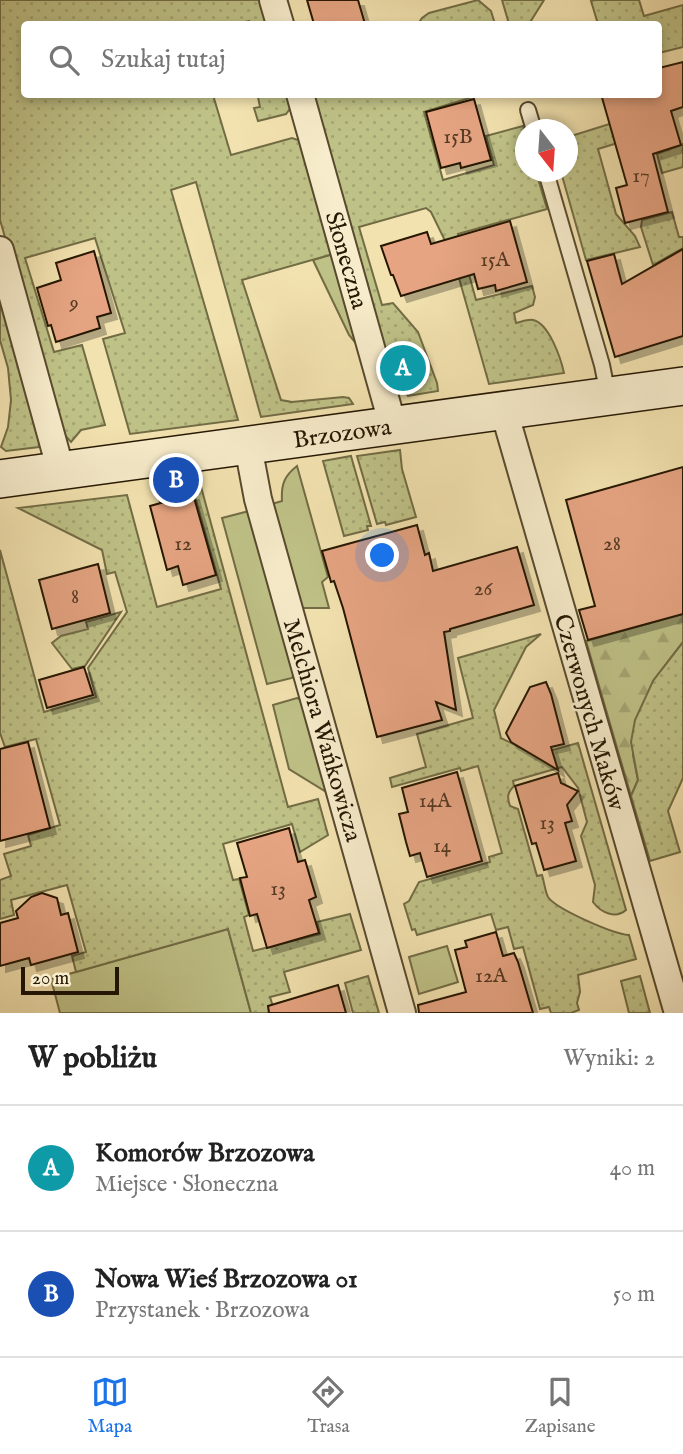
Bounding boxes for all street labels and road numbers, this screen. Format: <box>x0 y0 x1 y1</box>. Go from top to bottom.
street label: Słoneczna <box>317 208 374 313</box>
street label: Brzozowa <box>291 412 394 457</box>
street label: Czerwonych Maków <box>546 611 632 815</box>
street label: Melchiora Wańkowicza <box>275 615 368 846</box>

